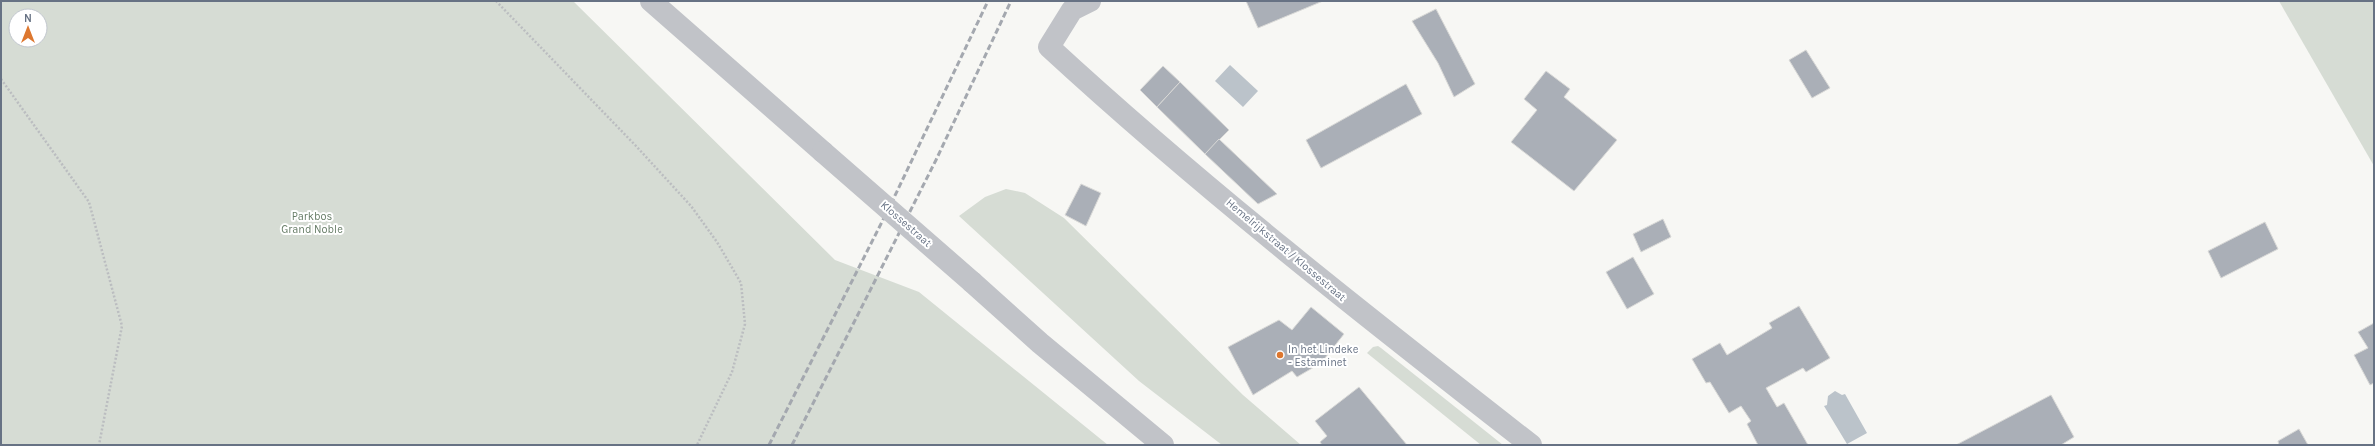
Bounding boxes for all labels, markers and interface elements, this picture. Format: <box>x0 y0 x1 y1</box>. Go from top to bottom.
north arrow <box>8 8 48 48</box>
text: N <box>24 12 32 25</box>
street label: Hemelrijkstraat / Klossestraat <box>1224 196 1348 304</box>
street label: Klossestraat <box>878 198 934 250</box>
park label: Parkbos Grand Noble <box>281 210 343 236</box>
place label: In het Lindeke - Estaminet <box>1288 343 1359 369</box>
marker: In het Lindeke - Estaminet <box>1275 350 1285 360</box>

